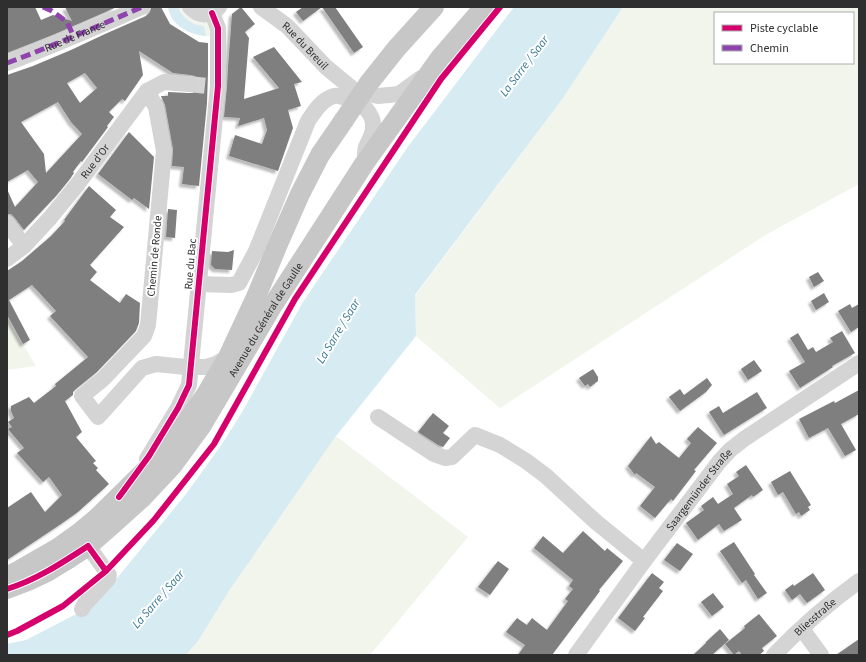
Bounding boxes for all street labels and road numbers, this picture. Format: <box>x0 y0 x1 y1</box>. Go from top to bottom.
street label: Rue de France <box>42 17 108 56</box>
street label: Rue du Breuil <box>279 18 332 73</box>
street label: Rue d'Or <box>77 141 113 182</box>
street label: Chemin de Ronde <box>143 214 166 297</box>
street label: Rue du Bac <box>181 238 200 290</box>
street label: Avenue du Général de Gaulle <box>225 259 307 380</box>
street label: Saargemünder Straße <box>662 445 736 534</box>
street label: Bliesstraße <box>791 594 840 639</box>

